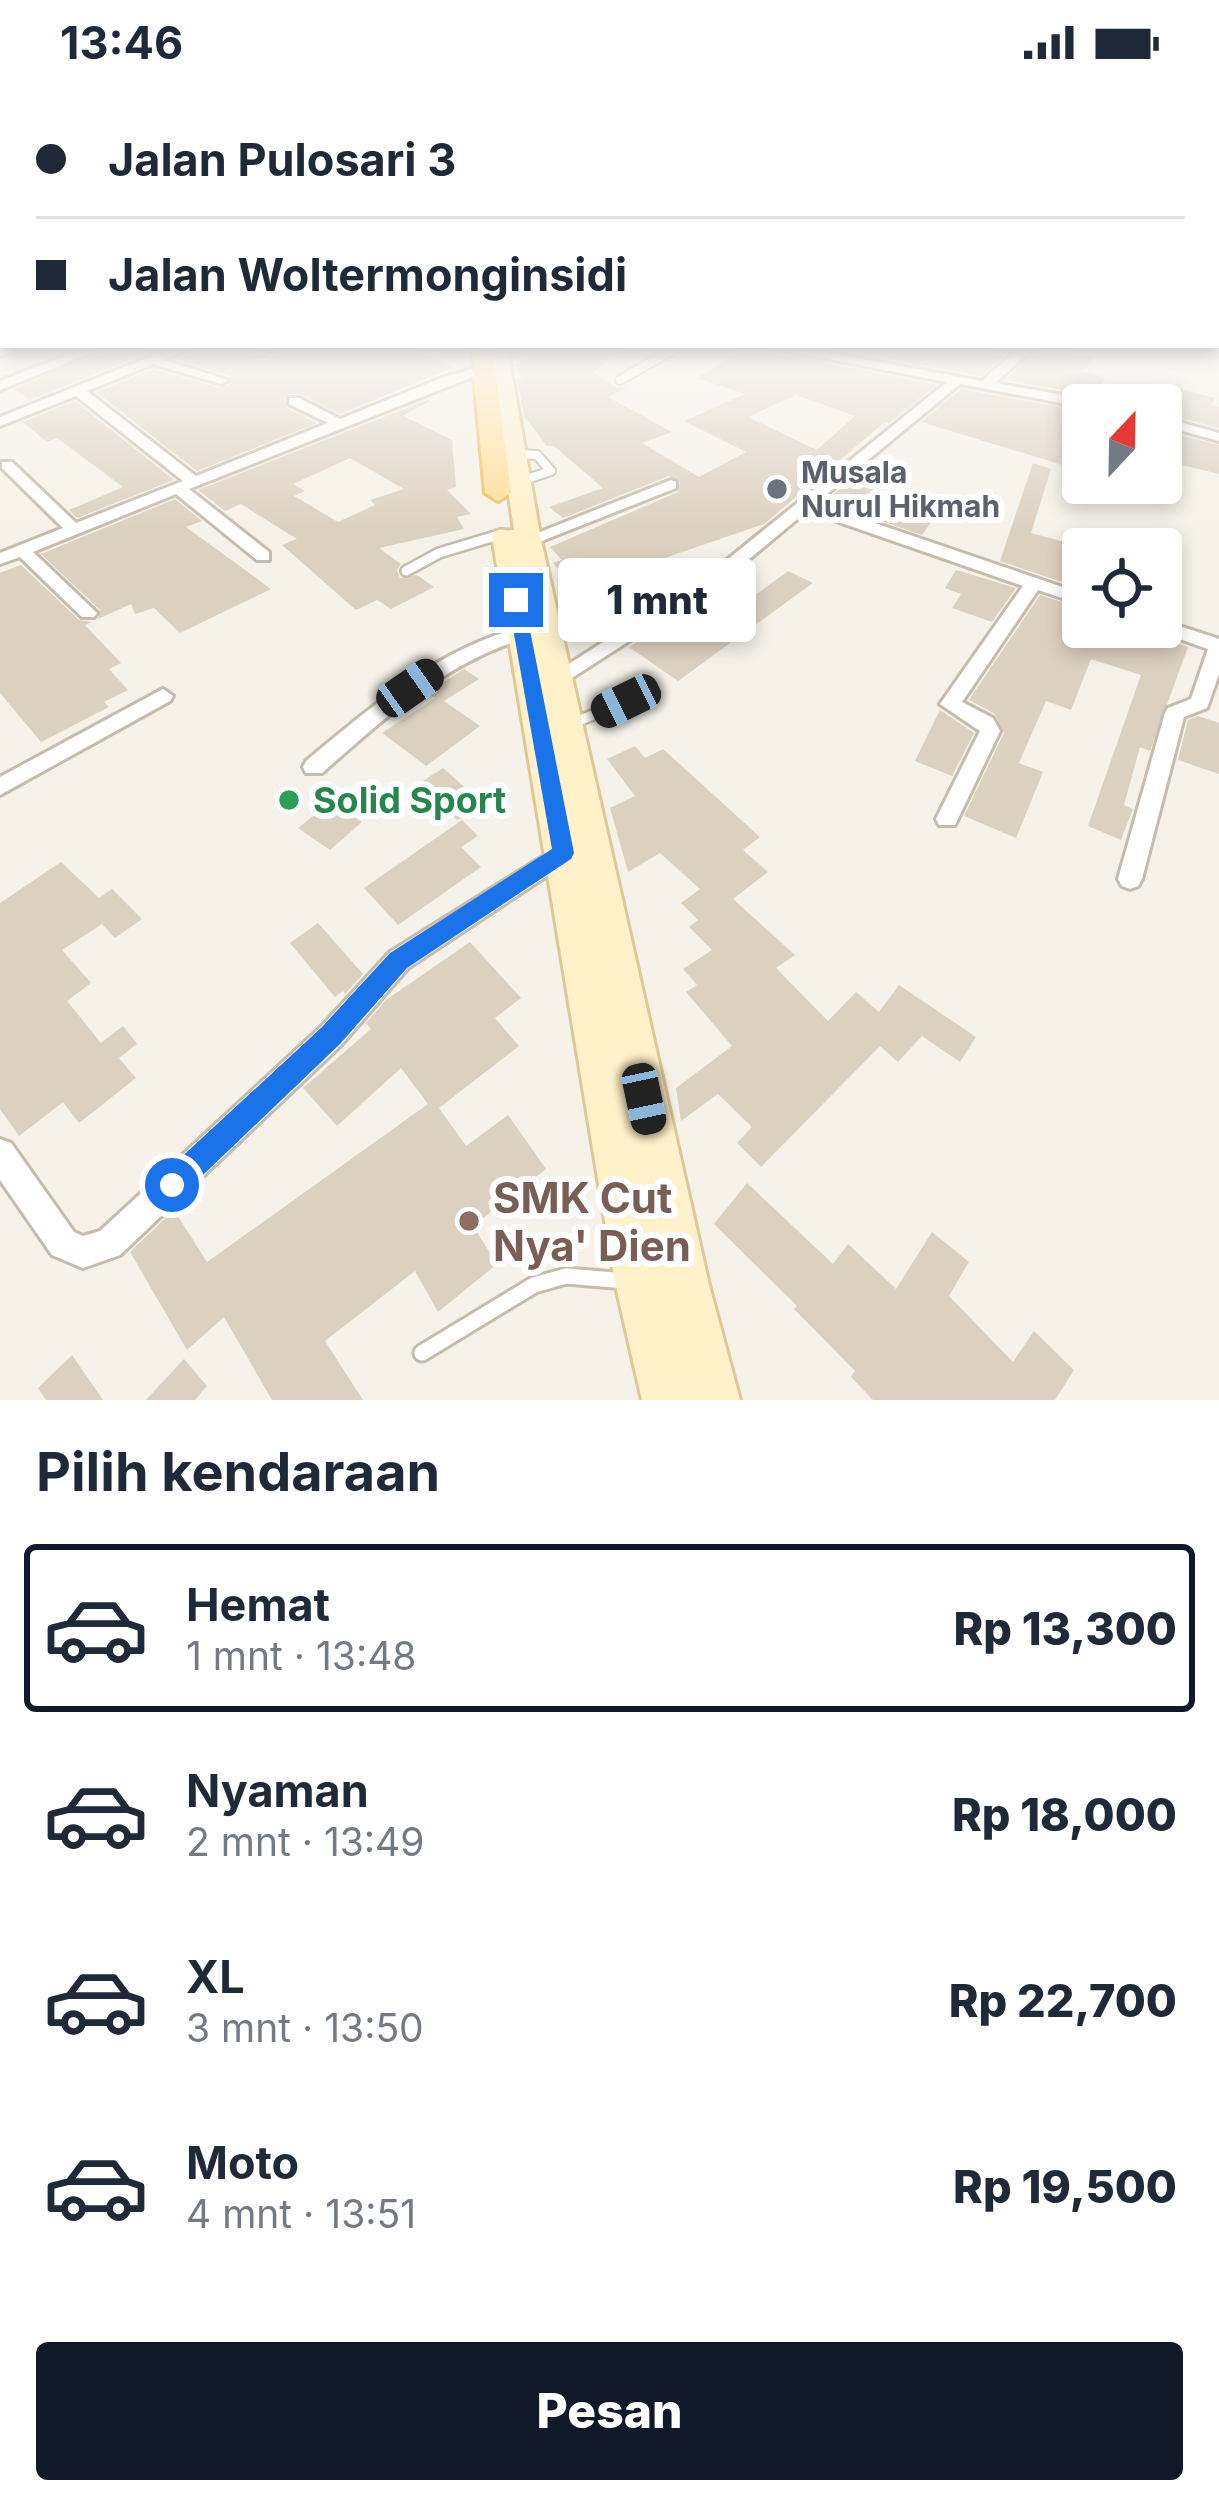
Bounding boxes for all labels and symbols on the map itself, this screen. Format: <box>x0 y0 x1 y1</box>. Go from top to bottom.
north arrow <box>1062 384 1182 504</box>
place label: Musala Nurul Hikmah <box>801 454 1000 524</box>
marker: Musala Nurul Hikmah <box>764 476 790 502</box>
callout: 1 mnt <box>558 558 756 642</box>
route end <box>489 573 543 627</box>
car <box>370 653 450 723</box>
car <box>586 669 666 733</box>
place label: Solid Sport <box>313 778 506 822</box>
marker: Solid Sport <box>276 787 302 813</box>
car <box>619 1060 669 1138</box>
route start <box>145 1158 199 1212</box>
place label: SMK Cut Nya' Dien <box>493 1172 691 1271</box>
marker: SMK Cut Nya' Dien <box>456 1208 482 1234</box>

